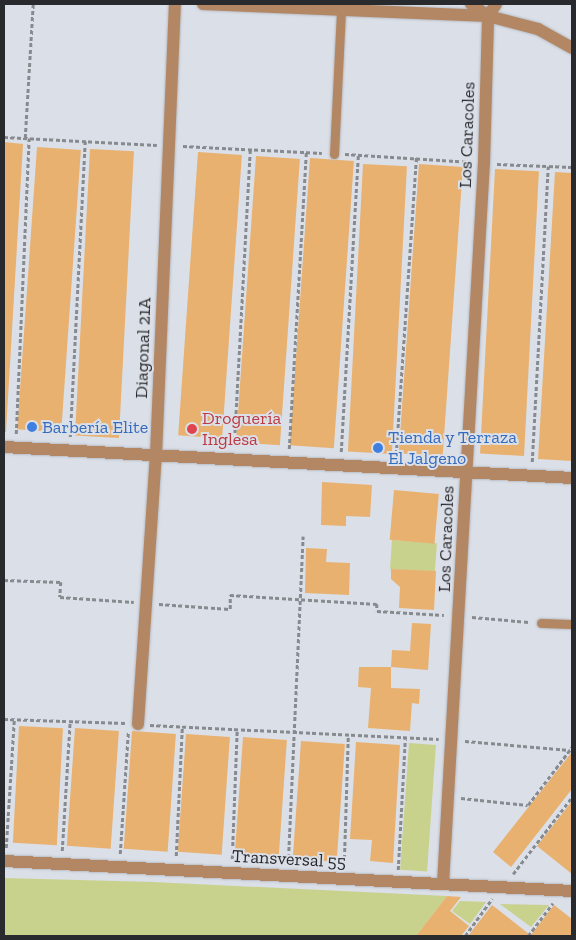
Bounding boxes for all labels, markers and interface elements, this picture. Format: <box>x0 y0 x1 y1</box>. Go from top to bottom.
street label: Los Caracoles <box>454 82 480 188</box>
street label: Diagonal 21A <box>130 297 156 399</box>
place label: Droguería Inglesa <box>202 408 281 450</box>
place label: Barbería Elite <box>42 416 148 438</box>
marker: Barbería Elite <box>26 421 38 433</box>
marker: Droguería Inglesa <box>186 423 198 435</box>
place label: Tienda y Terraza El Jalgeno <box>388 427 518 469</box>
marker: Tienda y Terraza El Jalgeno <box>372 442 384 454</box>
street label: Los Caracoles <box>433 486 459 592</box>
street label: Transversal 55 <box>231 845 347 873</box>

